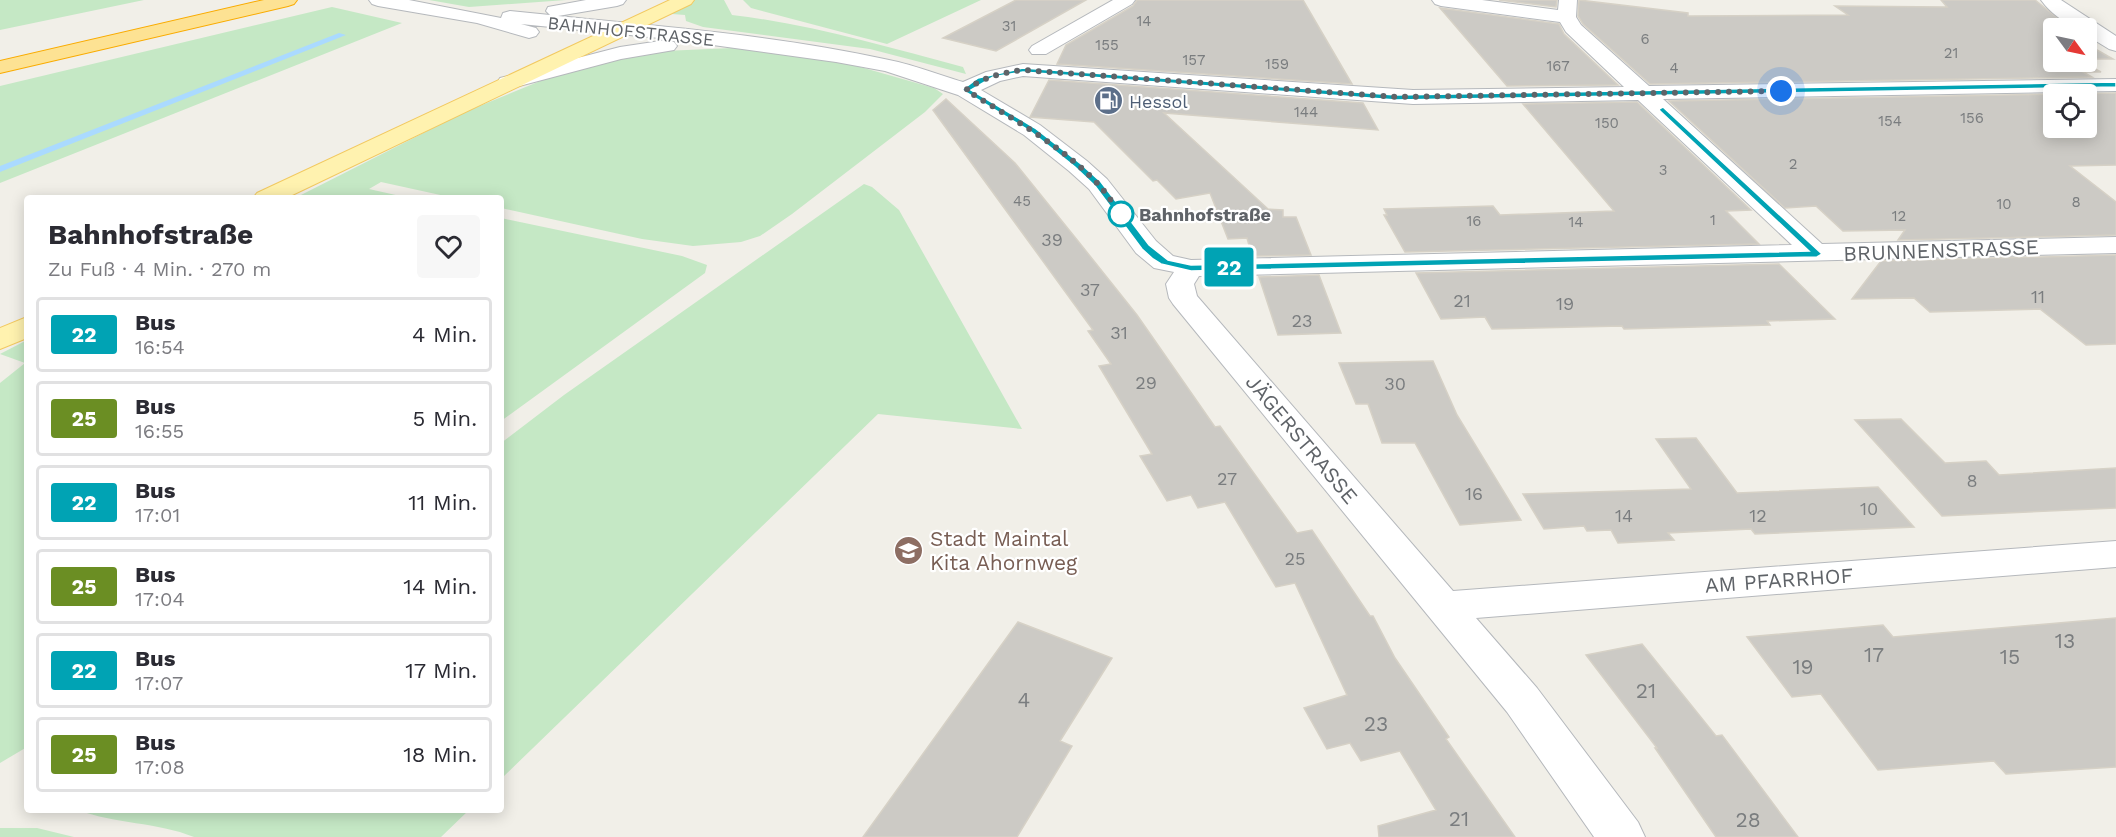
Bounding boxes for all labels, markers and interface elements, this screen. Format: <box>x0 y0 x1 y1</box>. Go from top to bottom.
street label: BAHNHOFSTRASSE <box>547 12 715 50</box>
house number: 14 <box>1136 12 1152 30</box>
house number: 31 <box>1002 17 1016 35</box>
north arrow <box>2043 18 2097 72</box>
map controls <box>2043 18 2097 138</box>
house number: 6 <box>1640 30 1650 48</box>
house number: 155 <box>1095 36 1119 54</box>
house number: 21 <box>1944 44 1958 62</box>
house number: 157 <box>1183 51 1206 69</box>
house number: 159 <box>1265 55 1289 73</box>
house number: 167 <box>1546 57 1570 75</box>
house number: 4 <box>1669 59 1679 77</box>
your location <box>1766 76 1796 106</box>
button: locate <box>2043 84 2097 138</box>
fuel station icon: Hessol <box>1092 85 1124 117</box>
place label: Hessol <box>1129 91 1188 112</box>
house number: 144 <box>1294 103 1318 121</box>
house number: 156 <box>1960 109 1984 127</box>
house number: 154 <box>1878 112 1902 130</box>
house number: 150 <box>1595 114 1619 132</box>
house number: 2 <box>1789 155 1797 173</box>
house number: 3 <box>1659 161 1667 179</box>
house number: 45 <box>1013 192 1031 210</box>
house number: 8 <box>2071 193 2081 211</box>
house number: 10 <box>1996 195 2012 213</box>
marker: Bahnhofstraße <box>1108 201 1134 227</box>
place label: Bahnhofstraße <box>1139 204 1271 225</box>
house number: 12 <box>1892 207 1906 225</box>
house number: 1 <box>1710 211 1716 229</box>
house number: 16 <box>1467 212 1481 230</box>
house number: 14 <box>1568 213 1584 231</box>
button: heart <box>417 215 480 278</box>
text: Bahnhofstraße <box>48 218 253 251</box>
house number: 39 <box>1041 229 1063 250</box>
street label: BRUNNENSTRASSE <box>1843 234 2039 266</box>
line badge: 22 <box>1202 248 1256 286</box>
text: 22 <box>1216 255 1242 280</box>
text: Zu Fuß · 4 Min. · 270 m <box>48 257 271 281</box>
house number: 37 <box>1080 279 1100 300</box>
house number: 11 <box>2031 286 2045 307</box>
house number: 21 <box>1453 290 1471 311</box>
house number: 19 <box>1556 293 1574 314</box>
text: Bus <box>135 310 175 335</box>
house number: 23 <box>1292 310 1313 331</box>
text: 22 <box>71 322 97 347</box>
text: 4 Min. <box>412 322 477 347</box>
house number: 31 <box>1110 322 1128 343</box>
text: 16:54 <box>135 335 185 359</box>
street label: JÄGERSTRASSE <box>1241 369 1363 509</box>
house number: 29 <box>1135 372 1157 393</box>
house number: 30 <box>1384 373 1406 394</box>
text: Bus <box>135 394 175 419</box>
text: 25 <box>72 406 96 431</box>
text: 5 Min. <box>413 406 477 431</box>
text: 16:55 <box>135 419 184 443</box>
house number: 27 <box>1217 468 1237 489</box>
house number: 8 <box>1966 470 1978 491</box>
text: Bus <box>135 478 175 503</box>
house number: 16 <box>1465 483 1483 504</box>
text: 22 <box>71 490 97 515</box>
text: 11 Min. <box>408 490 477 515</box>
house number: 10 <box>1860 498 1878 519</box>
text: 17:01 <box>135 503 180 527</box>
house number: 14 <box>1615 505 1633 526</box>
house number: 12 <box>1749 505 1767 526</box>
place label: Stadt Maintal Kita Ahornweg <box>930 526 1078 575</box>
school or university icon: Stadt Maintal Kita Ahornweg <box>893 534 925 566</box>
house number: 25 <box>1285 548 1305 569</box>
text: Bus <box>135 562 175 587</box>
street label: AM PFARRHOF <box>1704 562 1854 598</box>
text: 25 <box>72 574 96 599</box>
text: 14 Min. <box>403 574 477 599</box>
text: 17:04 <box>135 587 185 611</box>
house number: 13 <box>2055 628 2075 653</box>
house number: 17 <box>1864 642 1884 667</box>
house number: 15 <box>2000 644 2020 669</box>
text: Bus <box>135 646 175 671</box>
house number: 19 <box>1792 654 1814 679</box>
text: 22 <box>71 658 97 683</box>
text: 17 Min. <box>405 658 477 683</box>
text: 17:07 <box>135 671 183 695</box>
house number: 21 <box>1636 678 1656 703</box>
house number: 4 <box>1018 687 1030 712</box>
house number: 23 <box>1364 711 1388 736</box>
text: Bus <box>135 730 175 755</box>
text: 25 <box>72 742 96 767</box>
text: 18 Min. <box>403 742 477 767</box>
text: 17:08 <box>135 755 185 779</box>
house number: 21 <box>1449 806 1469 831</box>
house number: 28 <box>1735 807 1761 832</box>

